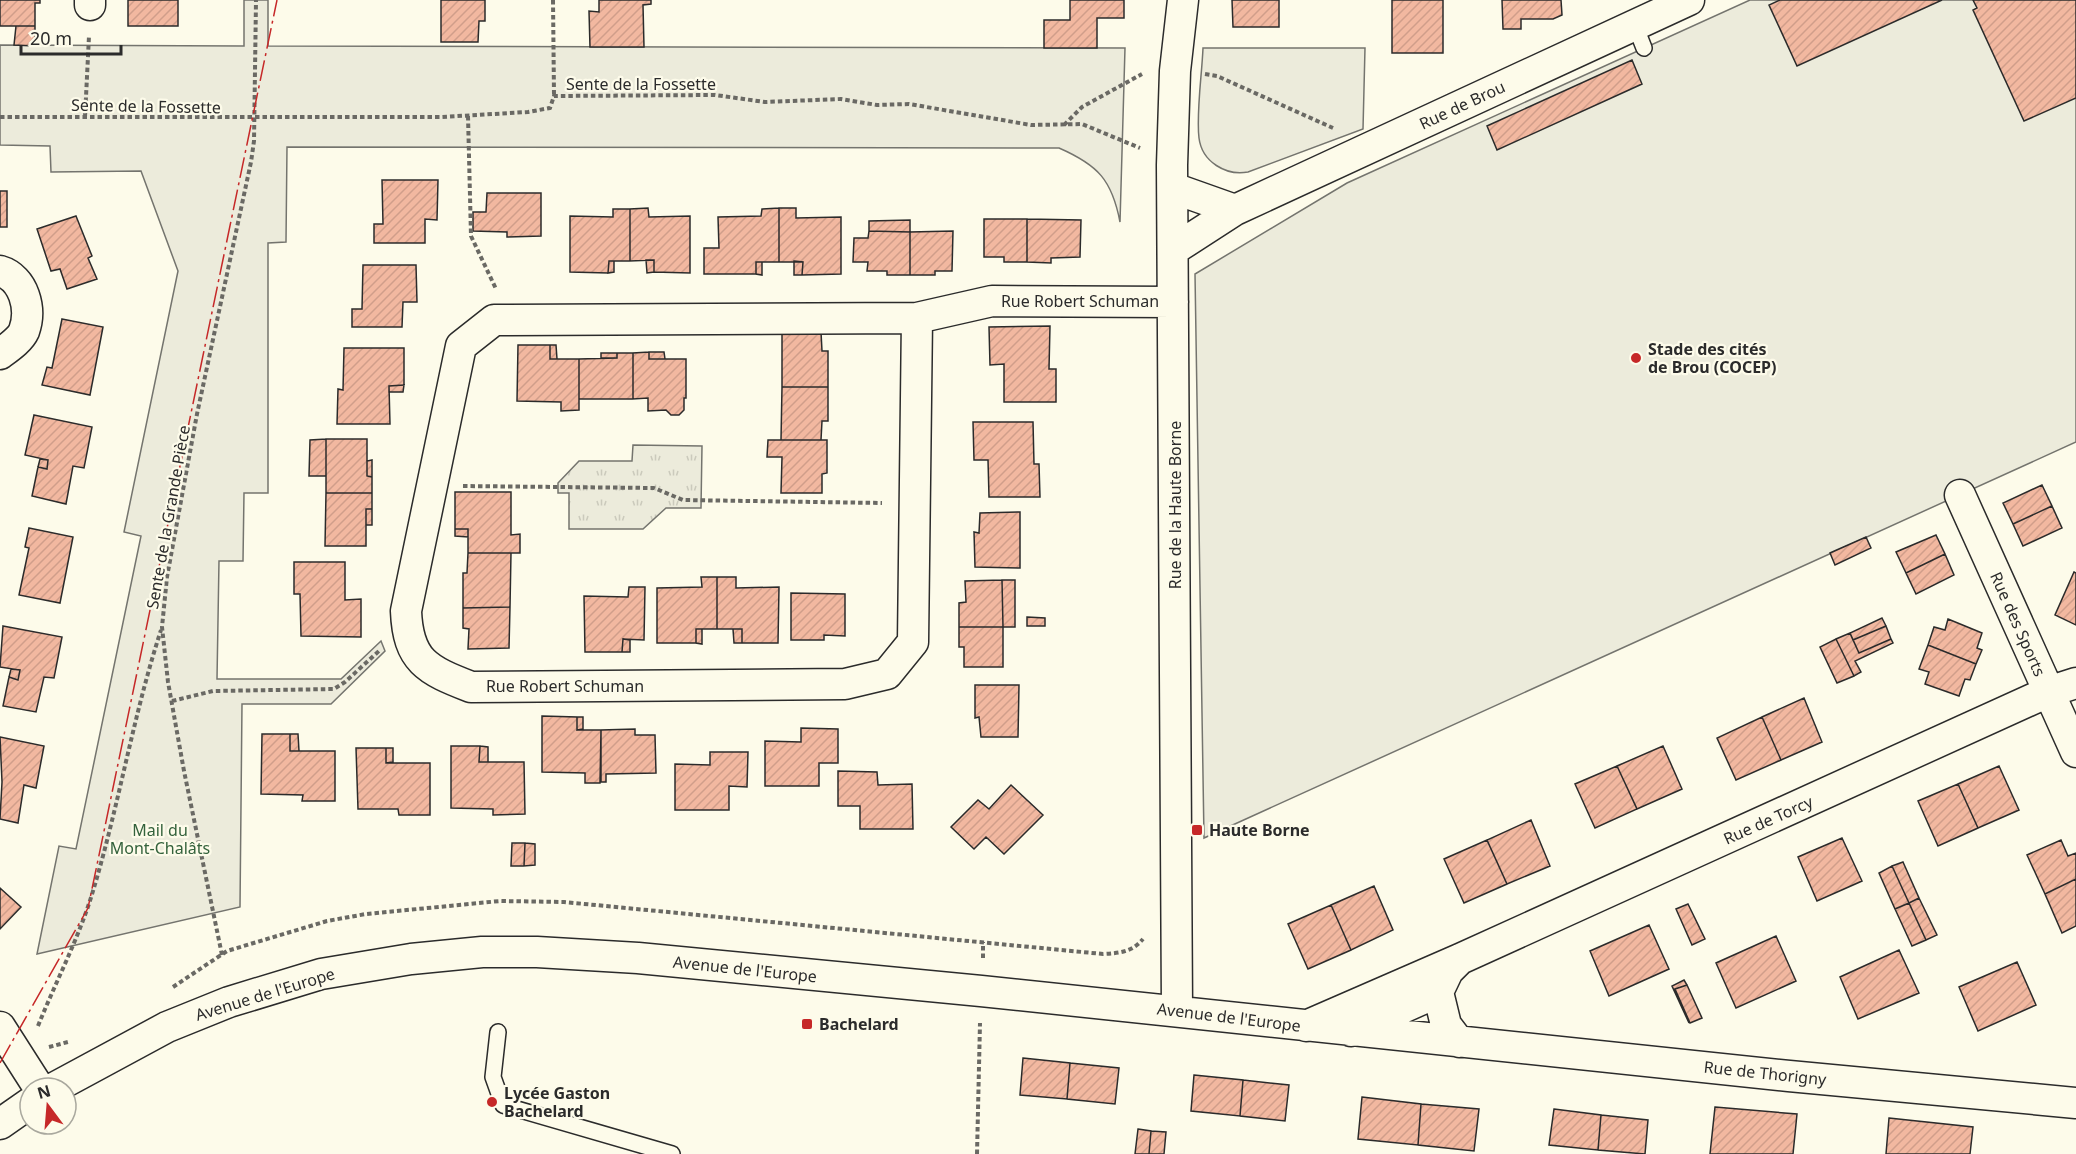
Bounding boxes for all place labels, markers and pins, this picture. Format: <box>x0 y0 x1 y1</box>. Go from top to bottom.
place label: Stade des cités de Brou (COCEP) <box>1648 338 1776 378</box>
marker: Stade des cités de Brou (COCEP) <box>1629 351 1643 365</box>
place label: Haute Borne <box>1209 819 1310 841</box>
marker: Haute Borne <box>1190 823 1204 837</box>
place label: Bachelard <box>819 1013 899 1035</box>
marker: Bachelard <box>800 1017 814 1031</box>
place label: Lycée Gaston Bachelard <box>504 1082 610 1122</box>
marker: Lycée Gaston Bachelard <box>485 1095 499 1109</box>

